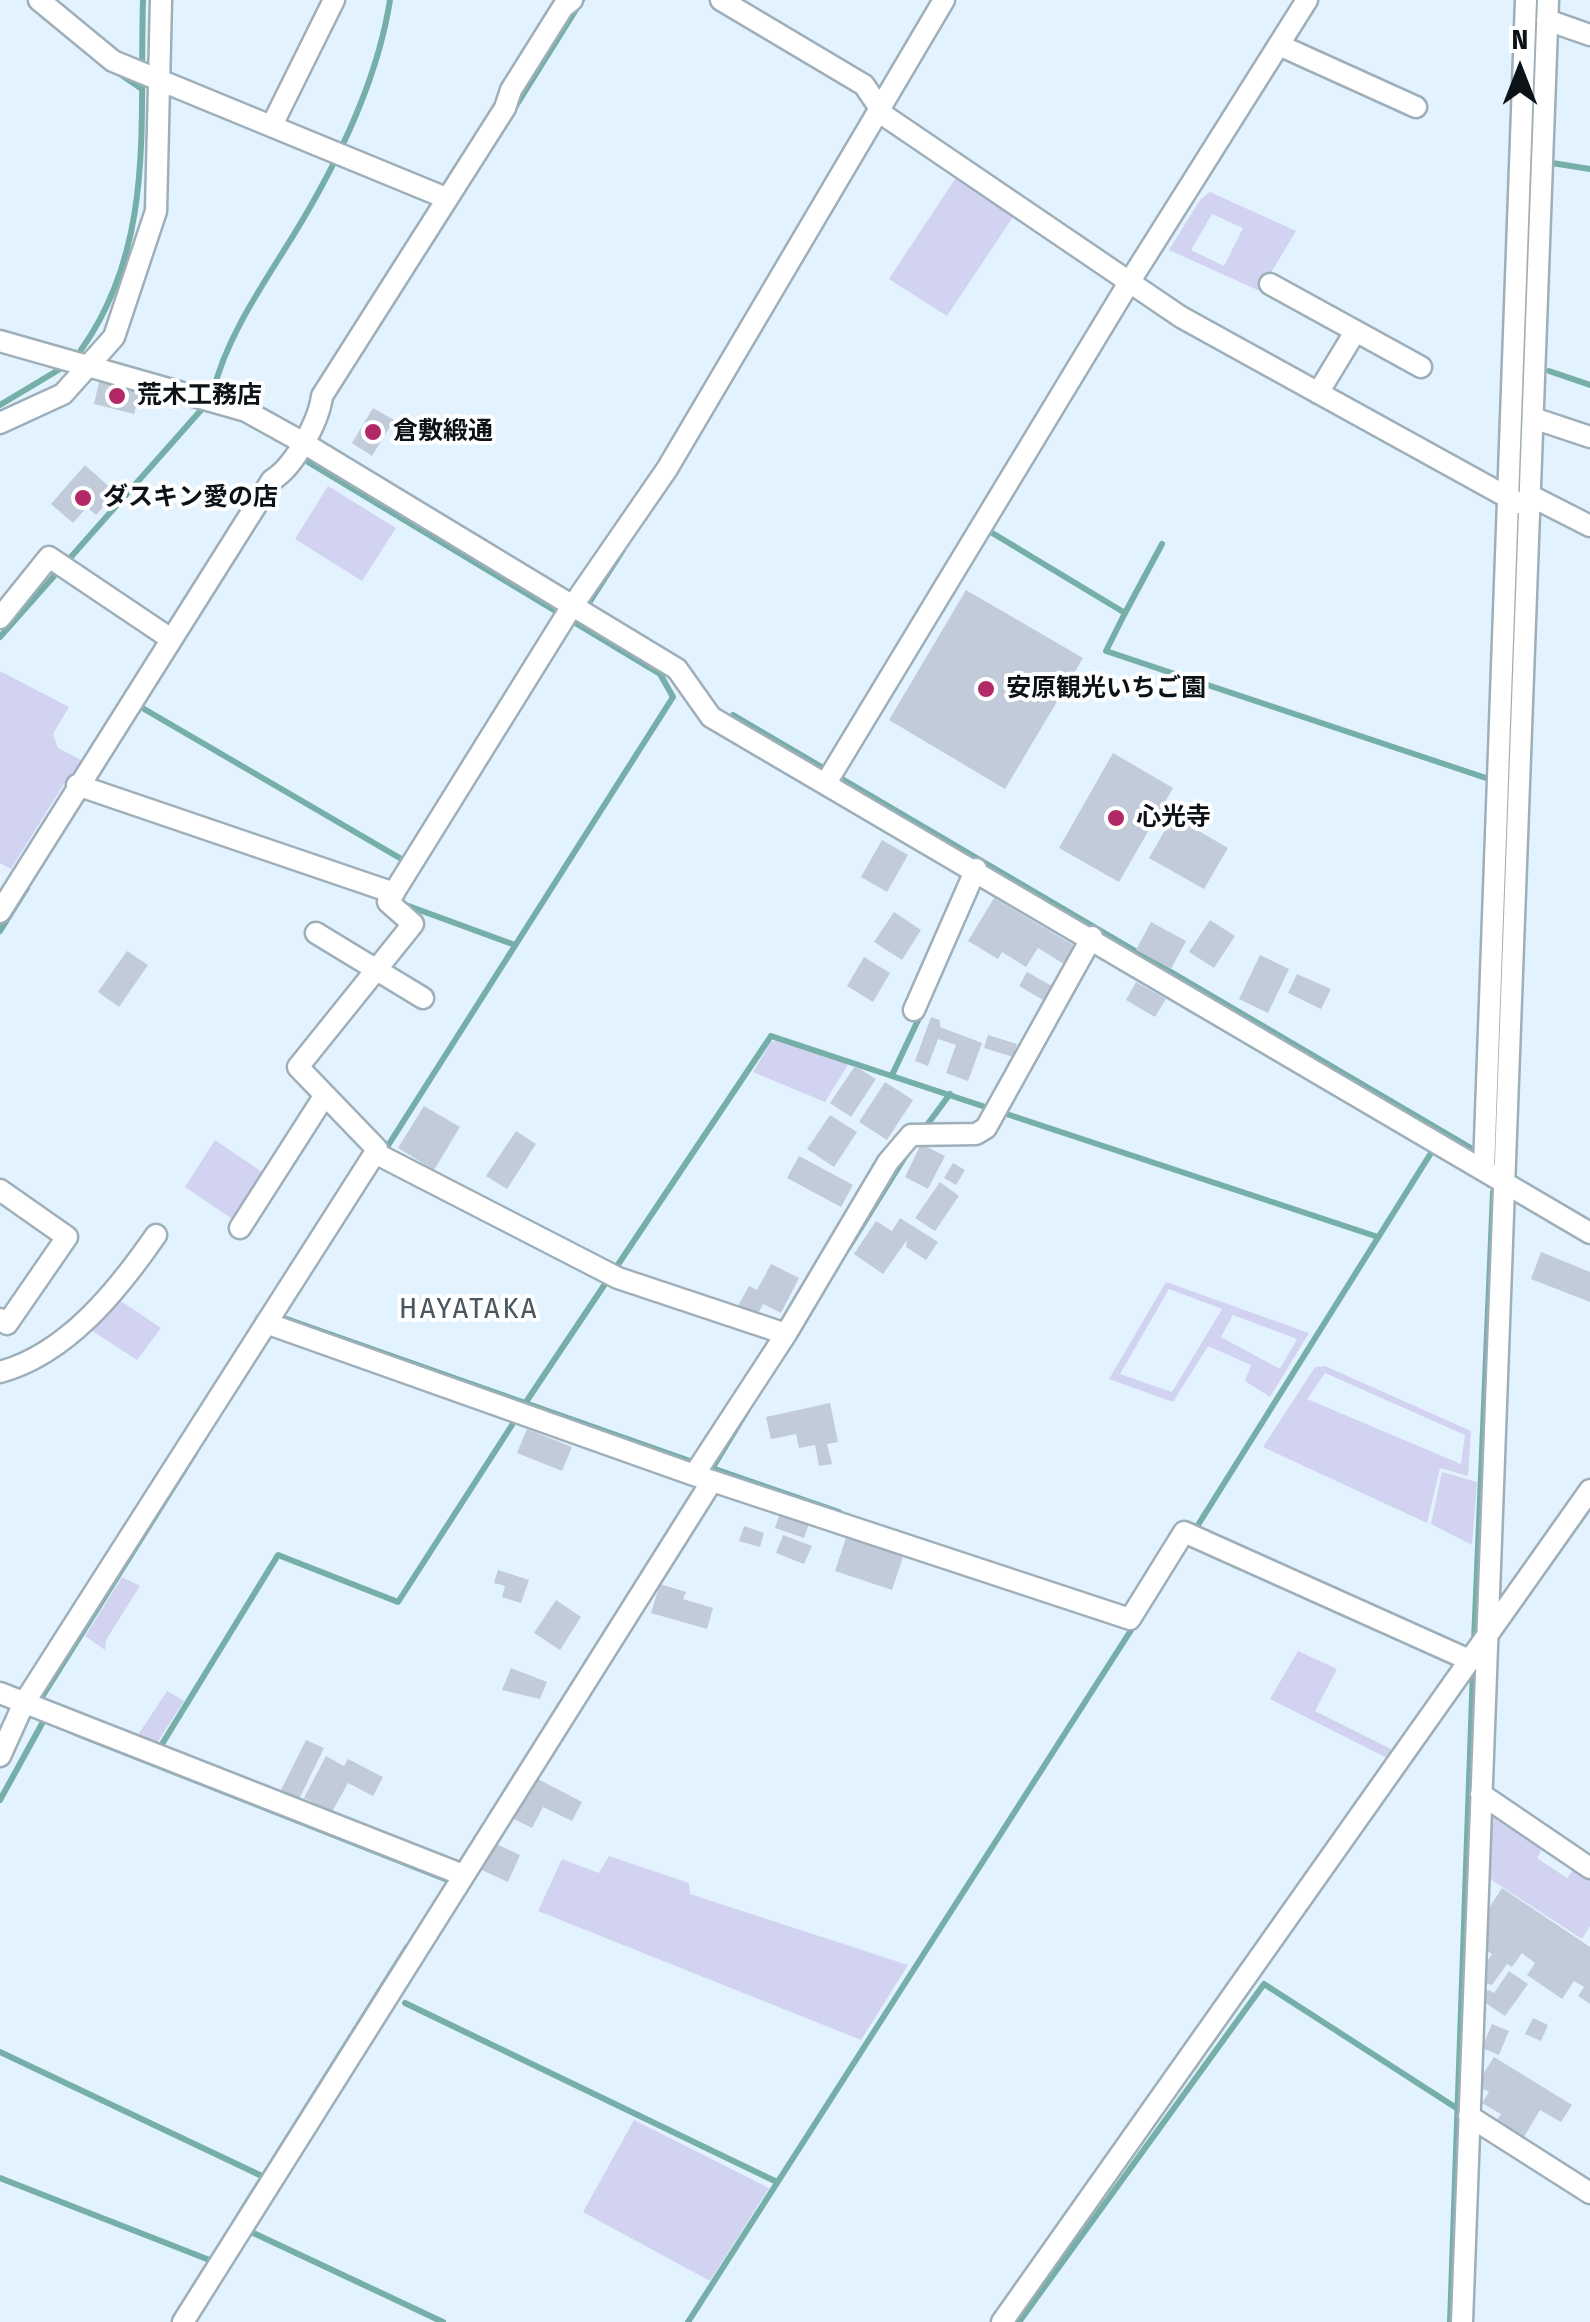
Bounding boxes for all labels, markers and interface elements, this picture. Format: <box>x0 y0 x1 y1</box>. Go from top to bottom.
north arrow <box>1470 20 1570 120</box>
text: N <box>1512 23 1528 56</box>
place label: 荒木工務店 <box>137 381 262 411</box>
marker: 荒木工務店 <box>106 385 128 407</box>
place label: 倉敷緞通 <box>393 417 493 447</box>
marker: 倉敷緞通 <box>362 421 384 443</box>
place label: ダスキン愛の店 <box>103 483 278 513</box>
marker: ダスキン愛の店 <box>72 487 94 509</box>
place label: 安原観光いちご園 <box>1006 674 1206 704</box>
marker: 安原観光いちご園 <box>975 678 997 700</box>
place label: 心光寺 <box>1136 803 1211 833</box>
marker: 心光寺 <box>1105 807 1127 829</box>
district label: HAYATAKA <box>399 1292 539 1328</box>

